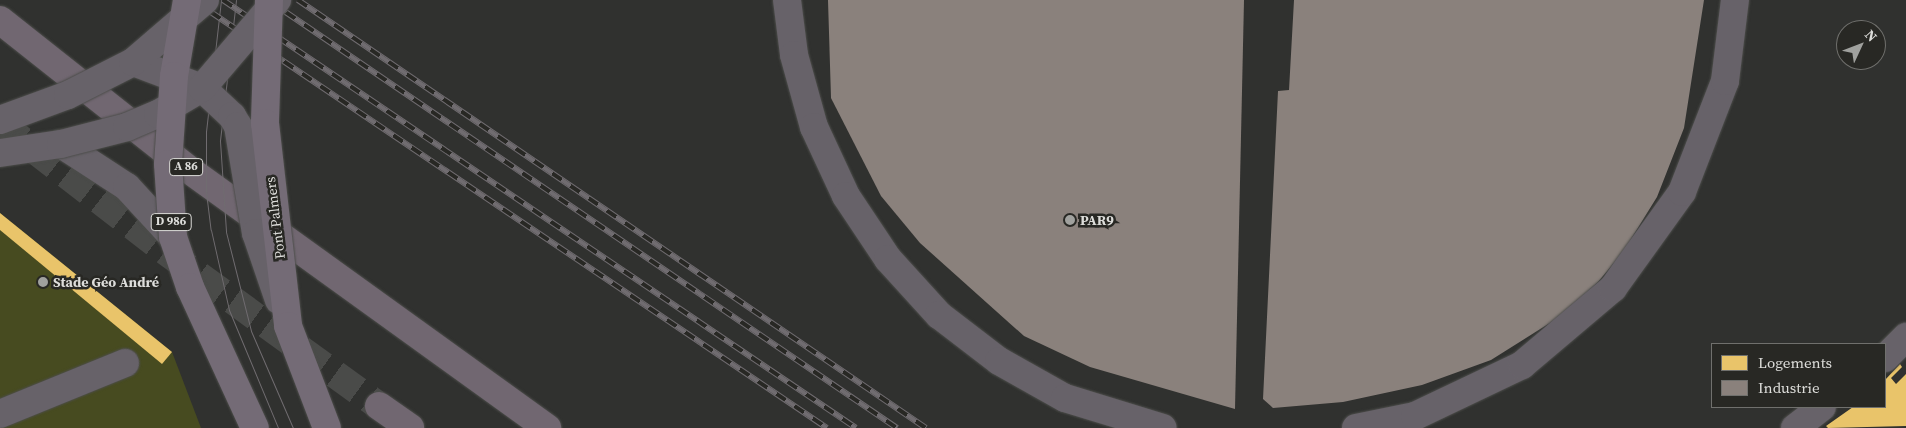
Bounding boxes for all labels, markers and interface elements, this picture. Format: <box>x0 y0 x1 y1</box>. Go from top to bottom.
north arrow <box>1836 20 1886 70</box>
text: N <box>1860 25 1882 46</box>
road number: A 86 <box>168 158 204 176</box>
street label: Pont Palmers <box>262 176 288 260</box>
road number: D 986 <box>150 212 192 232</box>
place label: PAR9 <box>1080 212 1114 228</box>
marker: PAR9 <box>1064 214 1076 226</box>
place label: Stade Géo André <box>53 274 159 290</box>
marker: Stade Géo André <box>37 276 49 288</box>
legend <box>1711 343 1886 408</box>
text: Logements <box>1758 352 1832 373</box>
text: Industrie <box>1758 377 1820 398</box>

